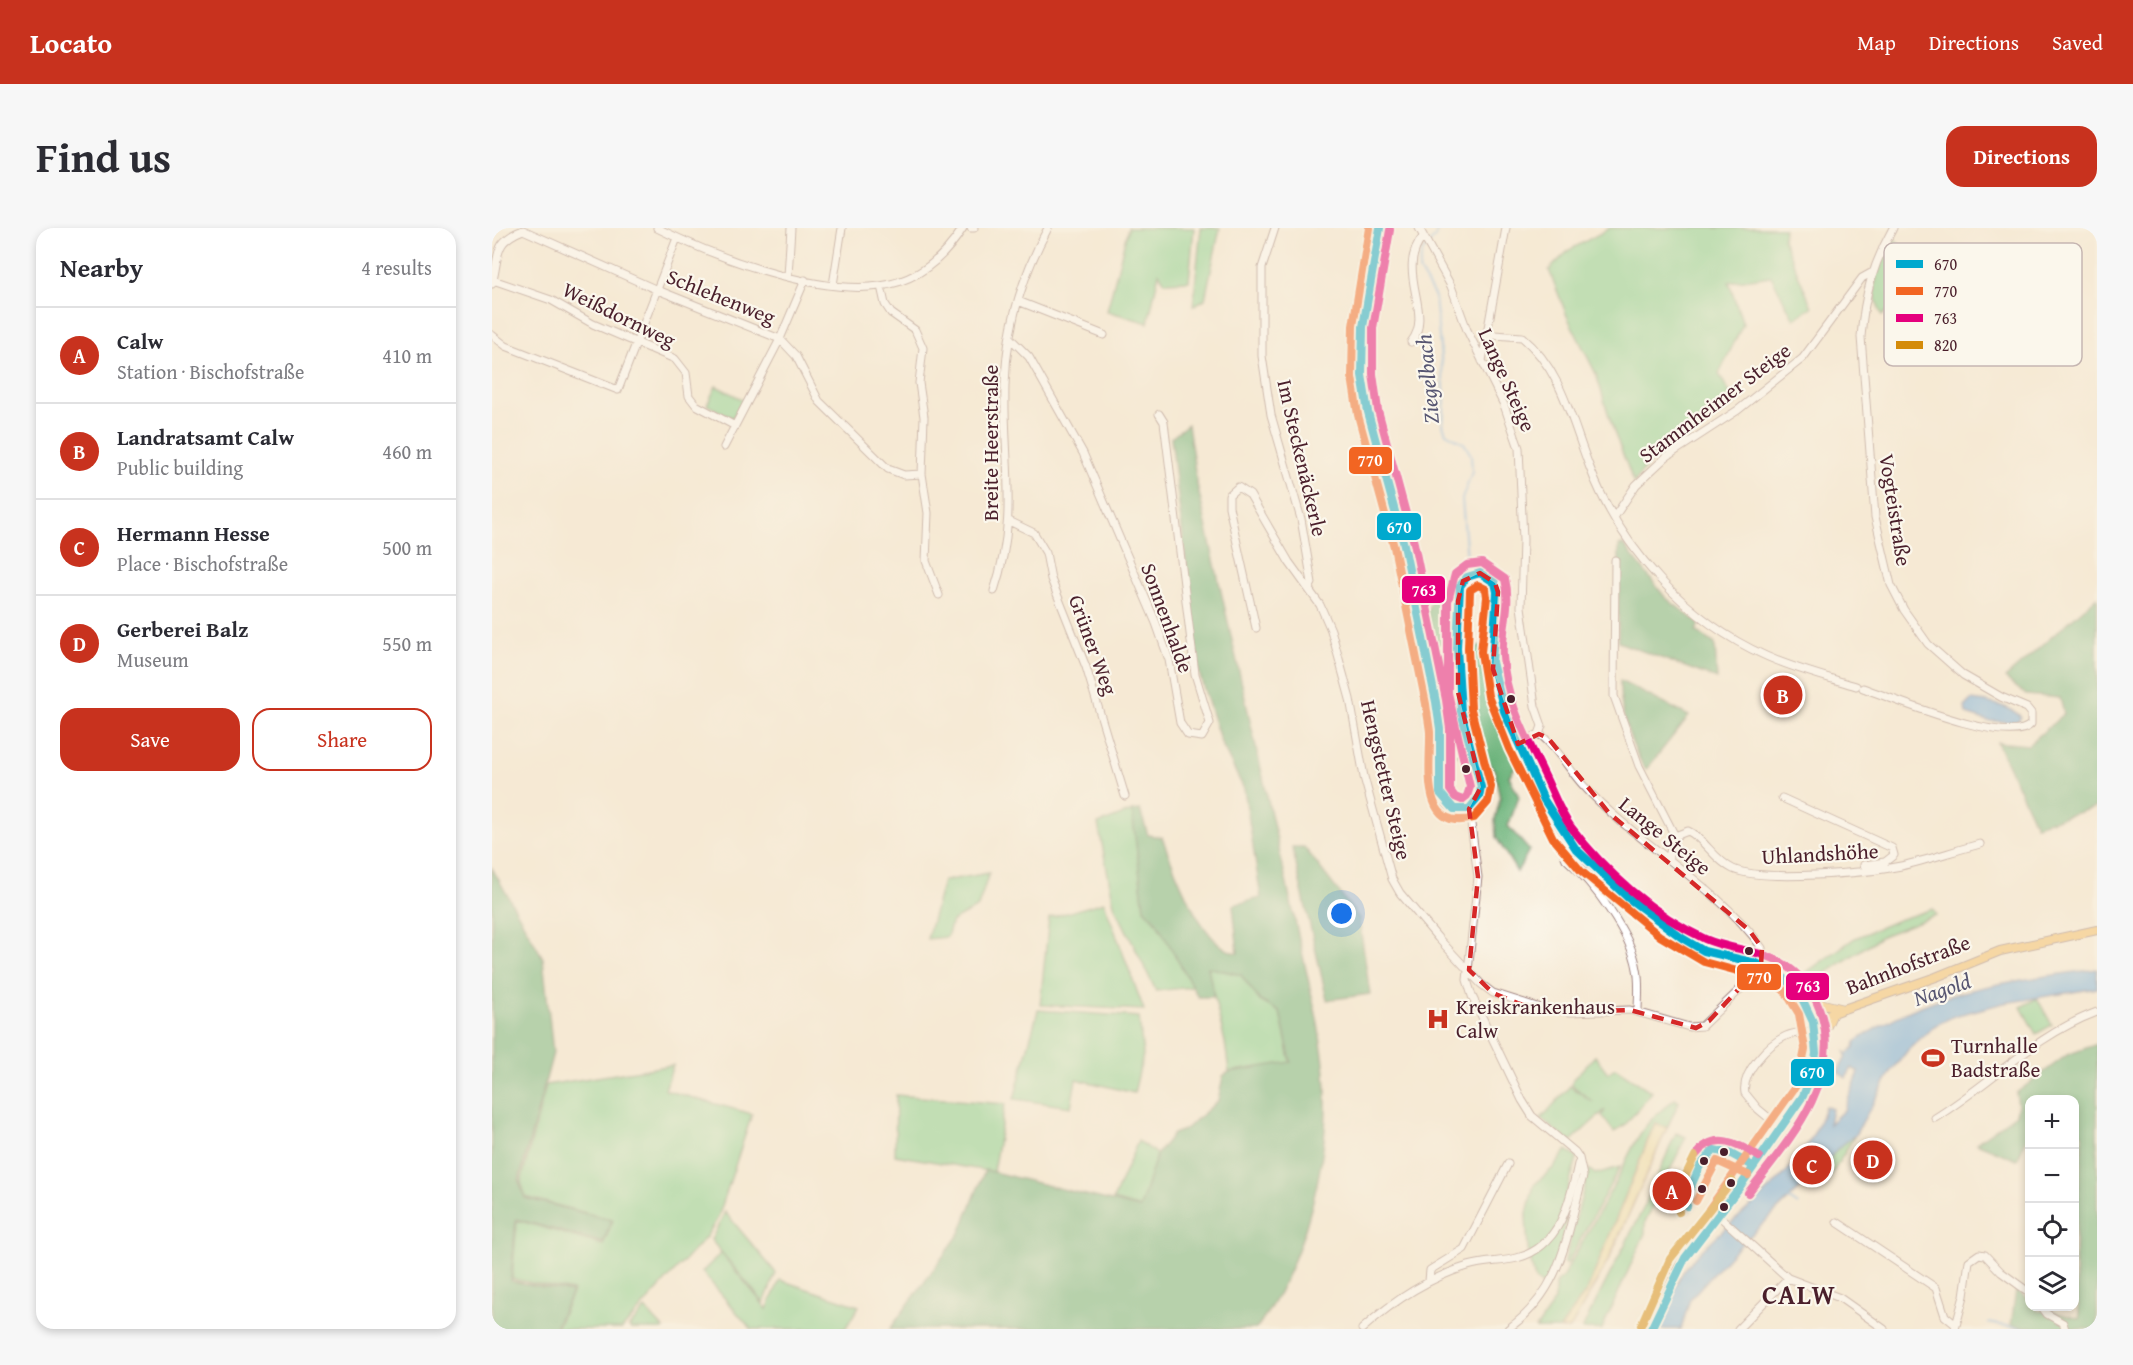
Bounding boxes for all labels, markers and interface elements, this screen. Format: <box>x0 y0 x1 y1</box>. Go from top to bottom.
text: Locato <box>30 22 112 63</box>
text: Map <box>1857 27 1896 58</box>
text: Directions <box>1929 27 2019 58</box>
text: Saved <box>2052 27 2103 58</box>
text: Find us <box>36 126 171 187</box>
button: Directions <box>1946 126 2097 187</box>
legend <box>1884 243 2082 366</box>
text: Nearby <box>60 248 143 287</box>
text: 670 <box>1934 252 1957 276</box>
text: 4 results <box>361 253 432 282</box>
street label: Schlehenweg <box>662 261 781 333</box>
street label: Weißdornweg <box>557 274 681 356</box>
text: 770 <box>1934 279 1957 303</box>
text: 763 <box>1934 306 1957 330</box>
street label: Lange Steige <box>1471 323 1544 437</box>
text: Calw <box>117 325 163 357</box>
water label: Ziegelbach <box>1407 333 1447 425</box>
text: 820 <box>1934 333 1957 357</box>
street label: Stammheimer Steige <box>1632 335 1797 470</box>
text: A <box>73 341 86 370</box>
text: 410 m <box>382 341 432 370</box>
text: Station · Bischofstraße <box>117 357 304 386</box>
street label: Breite Heerstraße <box>975 365 1006 521</box>
street label: Im Steckenäckerle <box>1269 376 1336 539</box>
text: Landratsamt Calw <box>117 421 294 453</box>
text: B <box>73 437 86 466</box>
text: 460 m <box>382 437 432 466</box>
line badge: 770 <box>1348 446 1393 475</box>
text: 770 <box>1358 448 1382 472</box>
street label: Vogteistraße <box>1871 452 1920 568</box>
text: Public building <box>117 453 243 482</box>
line badge: 670 <box>1376 512 1422 541</box>
text: 670 <box>1387 515 1411 539</box>
text: Hermann Hesse <box>117 517 270 549</box>
text: C <box>74 533 85 562</box>
text: 500 m <box>382 533 432 562</box>
text: Place · Bischofstraße <box>117 549 288 578</box>
street label: Sonnenhalde <box>1133 559 1202 677</box>
line badge: 763 <box>1401 575 1446 604</box>
text: 763 <box>1412 578 1436 602</box>
street label: Grüner Weg <box>1061 590 1126 700</box>
text: Gerberei Balz <box>117 613 249 645</box>
text: D <box>73 629 86 658</box>
text: 550 m <box>382 629 432 658</box>
text: Museum <box>117 645 189 674</box>
pin: B <box>1764 672 1802 718</box>
unlabelled marker <box>1505 693 1517 705</box>
street label: Hengstetter Steige <box>1353 697 1420 863</box>
button: Save <box>60 708 240 771</box>
button: Share <box>252 708 432 771</box>
unlabelled marker <box>1460 763 1472 775</box>
street label: Lange Steige <box>1613 789 1718 883</box>
street label: Uhlandshöhe <box>1761 835 1879 872</box>
your location <box>1327 899 1356 928</box>
street label: Bahnhofstraße <box>1841 927 1975 1002</box>
unlabelled marker <box>1743 945 1755 957</box>
line badge: 770 <box>1736 963 1782 991</box>
water label: Nagold <box>1908 964 1975 1014</box>
text: 770 <box>1747 965 1771 989</box>
line badge: 763 <box>1785 972 1830 1001</box>
text: 763 <box>1796 974 1820 998</box>
place label: Kreiskrankenhaus Calw <box>1456 991 1615 1046</box>
hospital icon: Kreiskrankenhaus Calw <box>1425 1006 1451 1032</box>
place label: Turnhalle Badstraße <box>1951 1030 2040 1085</box>
sports icon: Turnhalle Badstraße <box>1920 1045 1946 1071</box>
line badge: 670 <box>1790 1058 1835 1087</box>
text: 670 <box>1800 1060 1824 1084</box>
map controls <box>2025 1095 2079 1311</box>
button: + <box>2025 1095 2079 1149</box>
pin: D <box>1854 1138 1892 1182</box>
pin: C <box>1792 1142 1832 1188</box>
unlabelled marker <box>1718 1146 1730 1158</box>
button: − <box>2025 1149 2079 1203</box>
unlabelled marker <box>1698 1155 1710 1167</box>
pin: A <box>1652 1168 1692 1214</box>
unlabelled marker <box>1725 1177 1737 1189</box>
unlabelled marker <box>1696 1183 1708 1195</box>
unlabelled marker <box>1718 1201 1730 1213</box>
button: locate <box>2025 1203 2079 1257</box>
button: layers <box>2025 1257 2079 1311</box>
district label: CALW <box>1762 1274 1836 1314</box>

